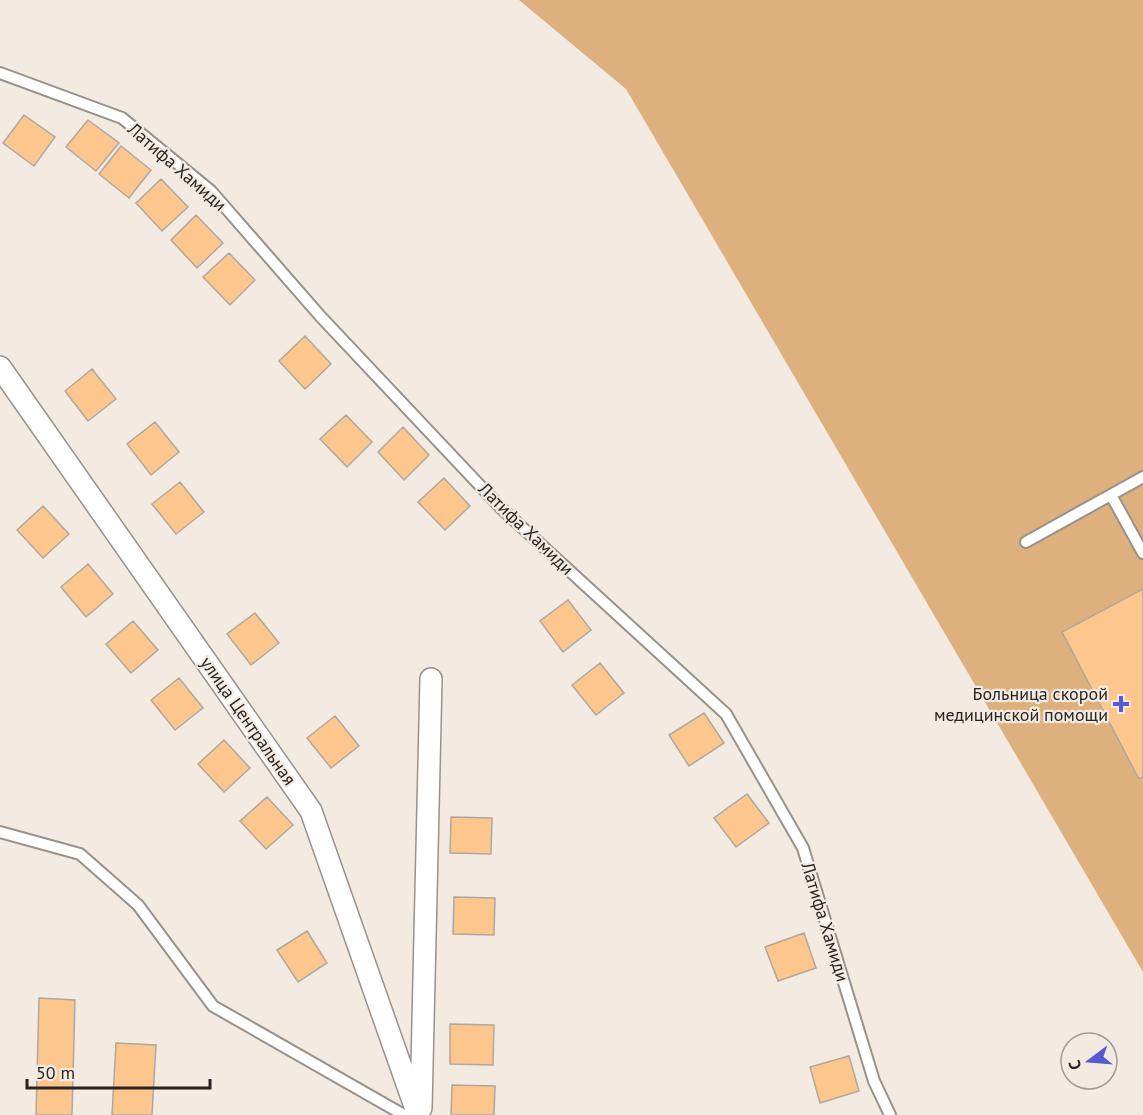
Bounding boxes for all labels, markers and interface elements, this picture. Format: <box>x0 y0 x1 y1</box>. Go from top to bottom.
street label: Латифа Хамиди <box>122 117 232 216</box>
street label: Латифа Хамиди <box>473 477 579 580</box>
street label: улица Центральная <box>195 652 301 790</box>
place label: Больница скорой медицинской помощи <box>934 682 1108 726</box>
marker: Больница скорой медицинской помощи <box>1112 695 1130 713</box>
street label: Латифа Хамиди <box>796 858 855 984</box>
north arrow <box>1059 1031 1119 1091</box>
scale bar <box>27 1052 210 1090</box>
text: С <box>1064 1058 1085 1072</box>
text: 50 m <box>36 1061 75 1084</box>

